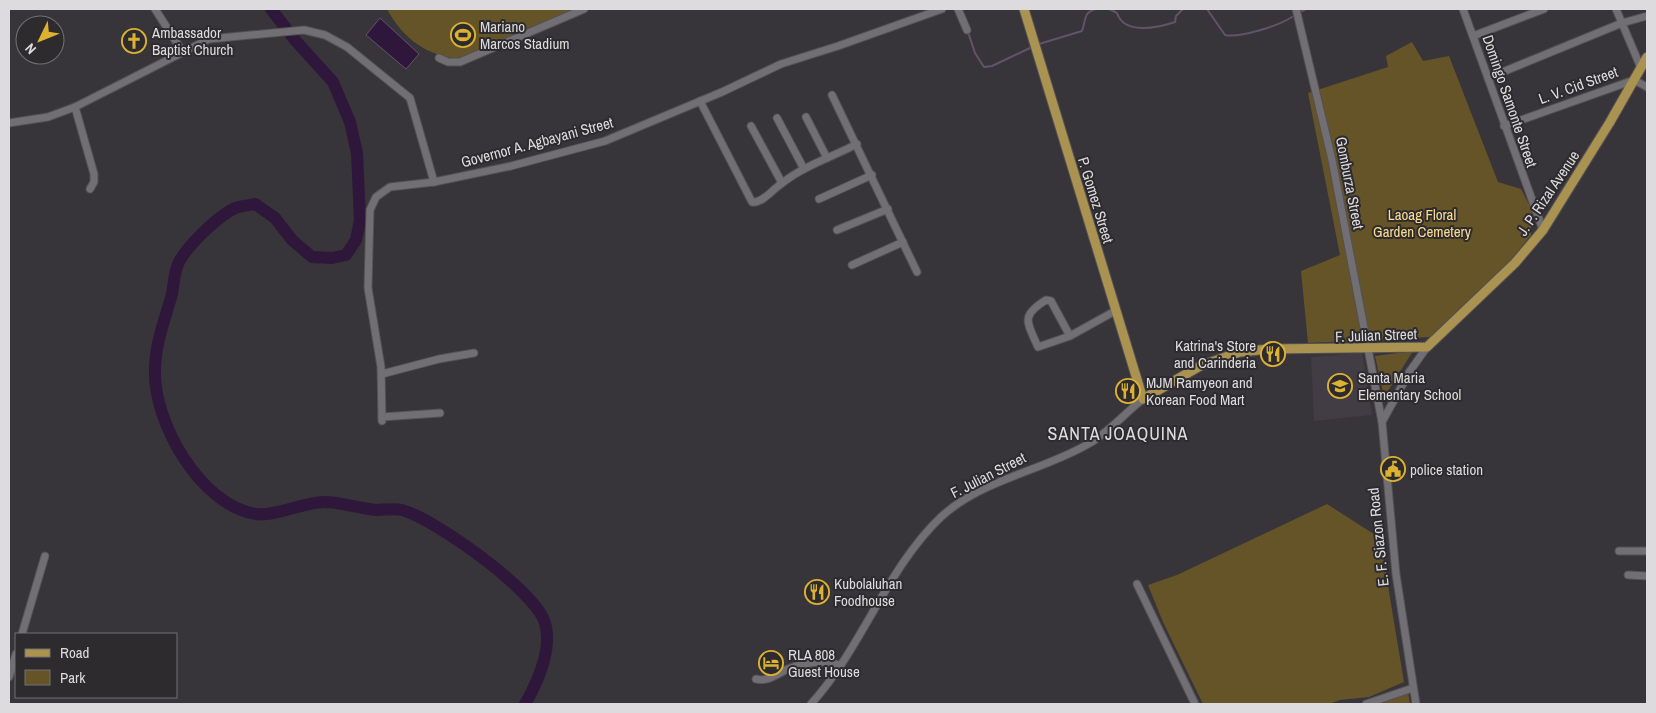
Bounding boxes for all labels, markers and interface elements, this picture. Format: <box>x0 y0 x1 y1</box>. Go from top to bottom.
north arrow <box>15 15 65 65</box>
place label: Mariano Marcos Stadium <box>480 16 570 54</box>
place label: Ambassador Baptist Church <box>151 22 233 60</box>
sports icon: Mariano Marcos Stadium <box>450 22 476 48</box>
church icon: Ambassador Baptist Church <box>121 28 147 54</box>
street label: Domingo Samonte Street <box>1477 32 1543 171</box>
text: N <box>21 40 40 58</box>
street label: L. V. Cid Street <box>1535 61 1621 109</box>
street label: Governor A. Agbayani Street <box>459 111 616 172</box>
street label: Gomburza Street <box>1331 135 1369 232</box>
street label: J. P. Rizal Avenue <box>1512 146 1584 240</box>
street label: P. Gomez Street <box>1073 154 1119 246</box>
park label: Laoag Floral Garden Cemetery <box>1373 204 1472 242</box>
street label: F. Julian Street <box>1335 323 1418 347</box>
place label: Katrina's Store and Carinderia <box>1174 335 1256 373</box>
restaurant icon: Katrina's Store and Carinderia <box>1260 341 1286 367</box>
place label: Santa Maria Elementary School <box>1358 367 1461 405</box>
place label: MJM Ramyeon and Korean Food Mart <box>1146 372 1253 410</box>
school or university icon: Santa Maria Elementary School <box>1327 373 1353 399</box>
restaurant icon: MJM Ramyeon and Korean Food Mart <box>1115 378 1141 404</box>
district label: SANTA JOAQUINA <box>1048 421 1188 446</box>
street label: F. Julian Street <box>947 447 1030 503</box>
public building icon: police station <box>1380 456 1406 482</box>
place label: police station <box>1410 459 1483 480</box>
street label: E. F. Siazon Road <box>1362 487 1394 587</box>
place label: Kubolaluhan Foodhouse <box>834 573 902 611</box>
restaurant icon: Kubolaluhan Foodhouse <box>804 579 830 605</box>
legend <box>15 633 178 698</box>
text: Road <box>60 642 89 663</box>
place label: RLA 808 Guest House <box>788 644 860 682</box>
hotel icon: RLA 808 Guest House <box>758 650 784 676</box>
text: Park <box>60 667 86 688</box>

